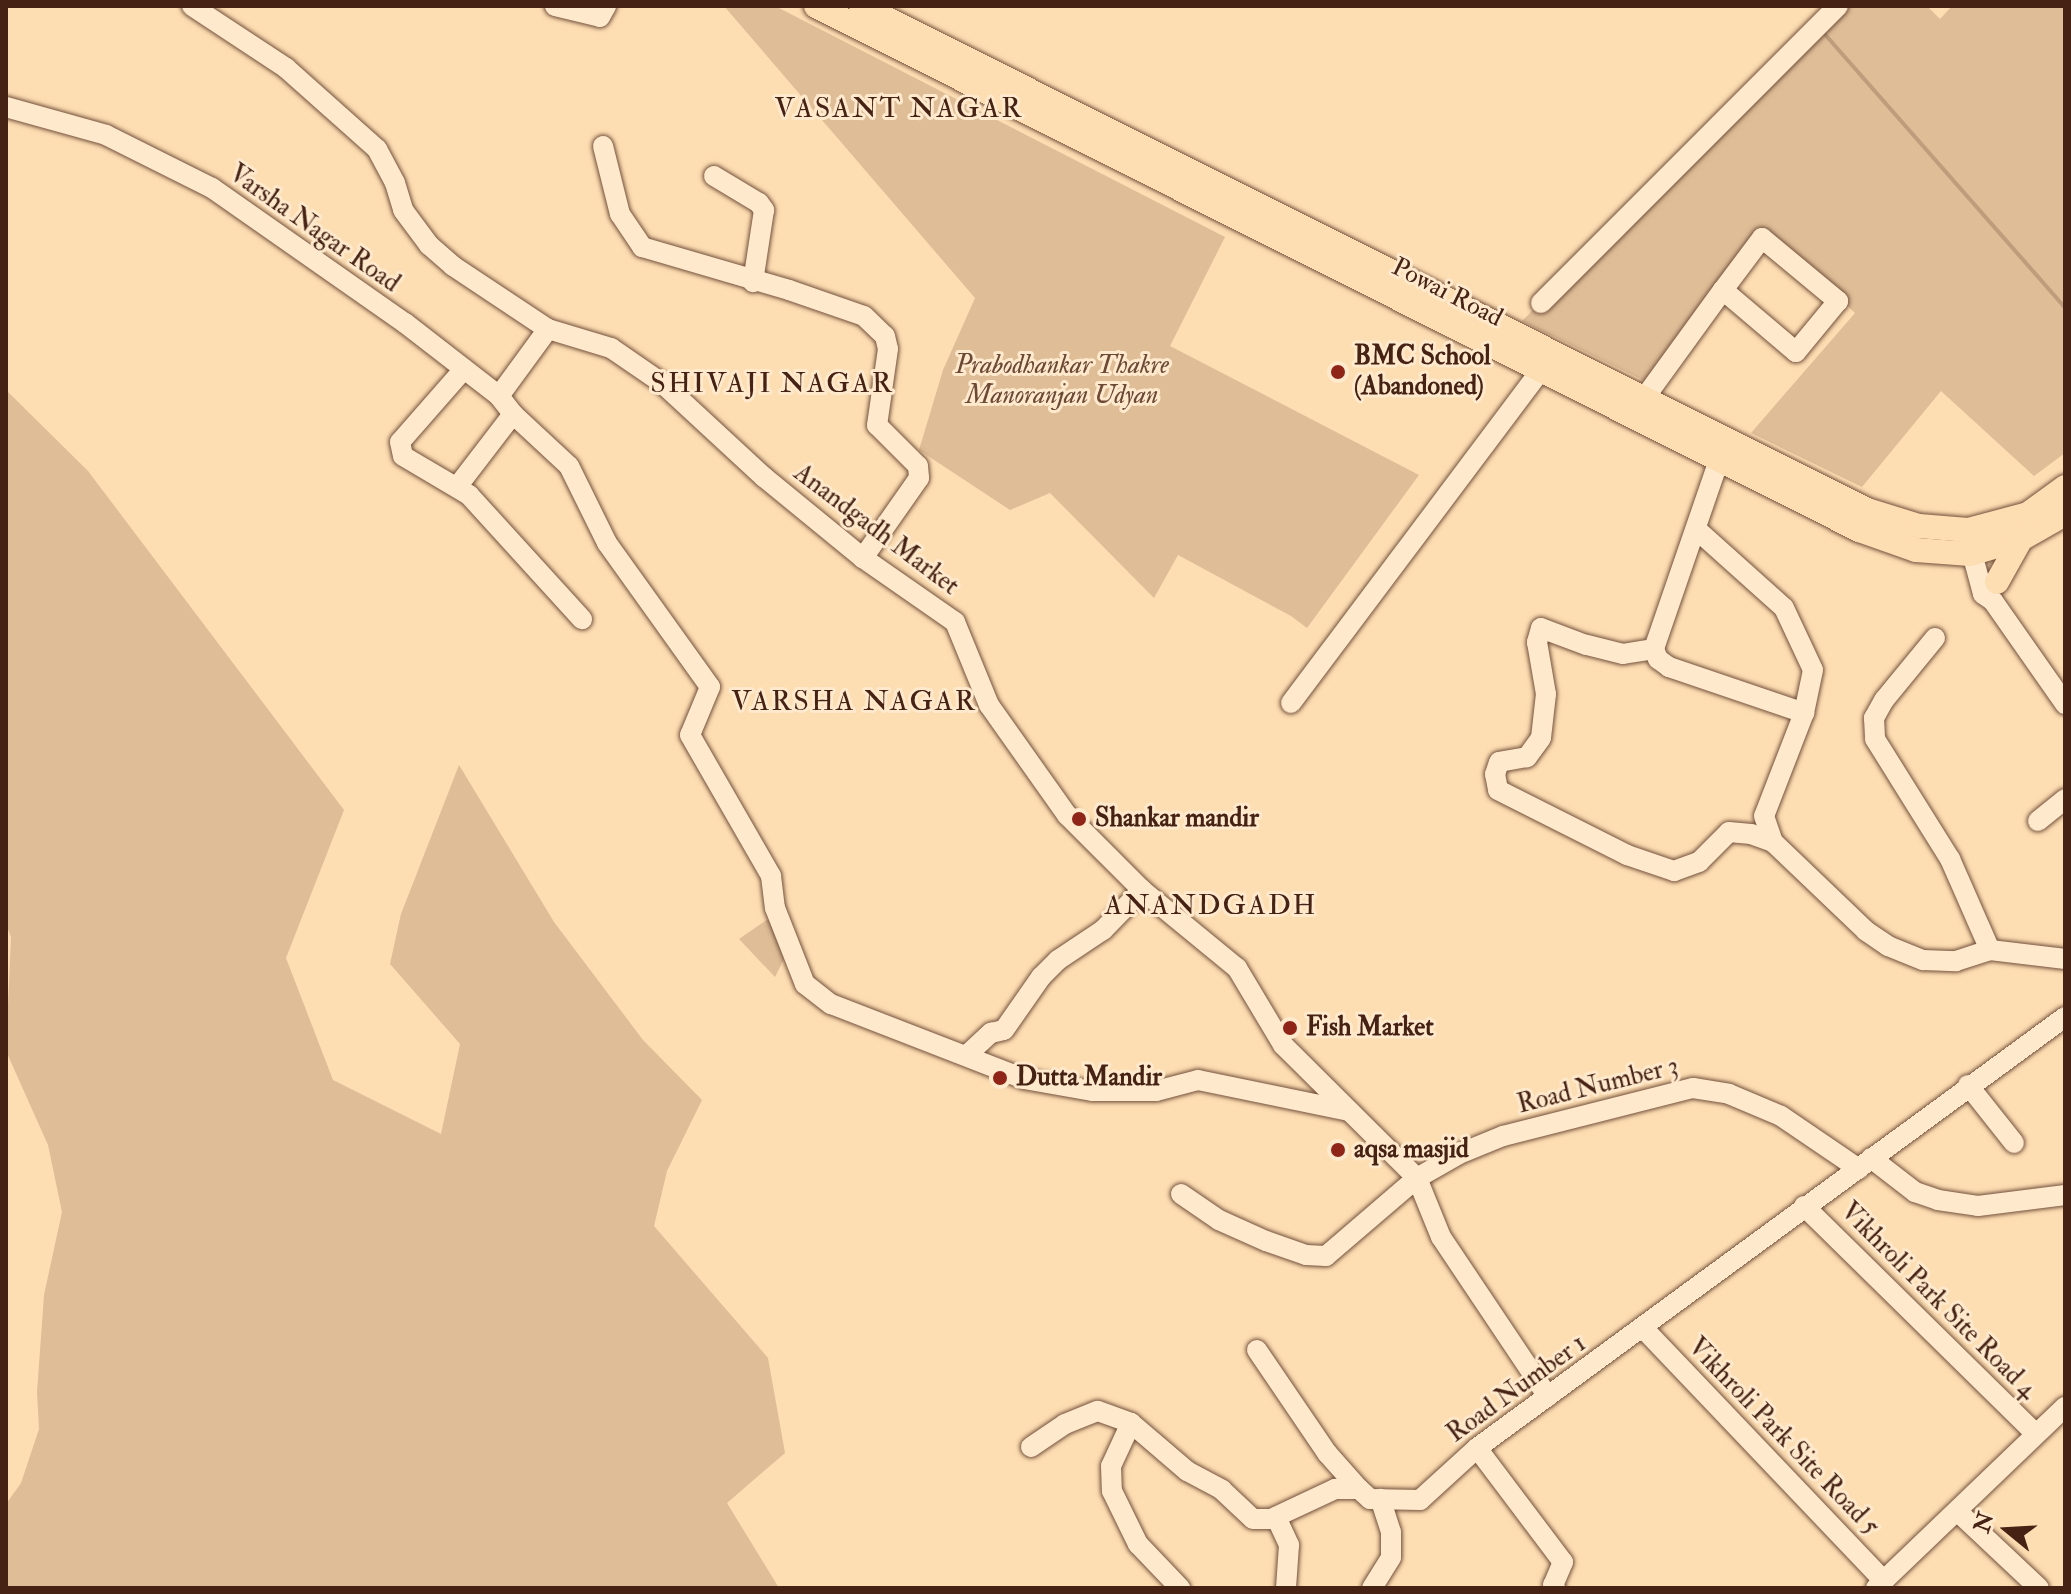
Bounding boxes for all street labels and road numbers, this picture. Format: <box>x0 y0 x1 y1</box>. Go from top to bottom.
street label: Varsha Nagar Road <box>223 158 405 300</box>
street label: Powai Road <box>1386 252 1508 334</box>
street label: Anandgadh Market <box>787 458 965 602</box>
street label: Road Number 3 <box>1514 1051 1682 1121</box>
street label: Vikhroli Park Site Road 4 <box>1833 1196 2043 1406</box>
street label: Road Number 1 <box>1441 1328 1593 1450</box>
street label: Vikhroli Park Site Road 5 <box>1681 1332 1885 1542</box>

